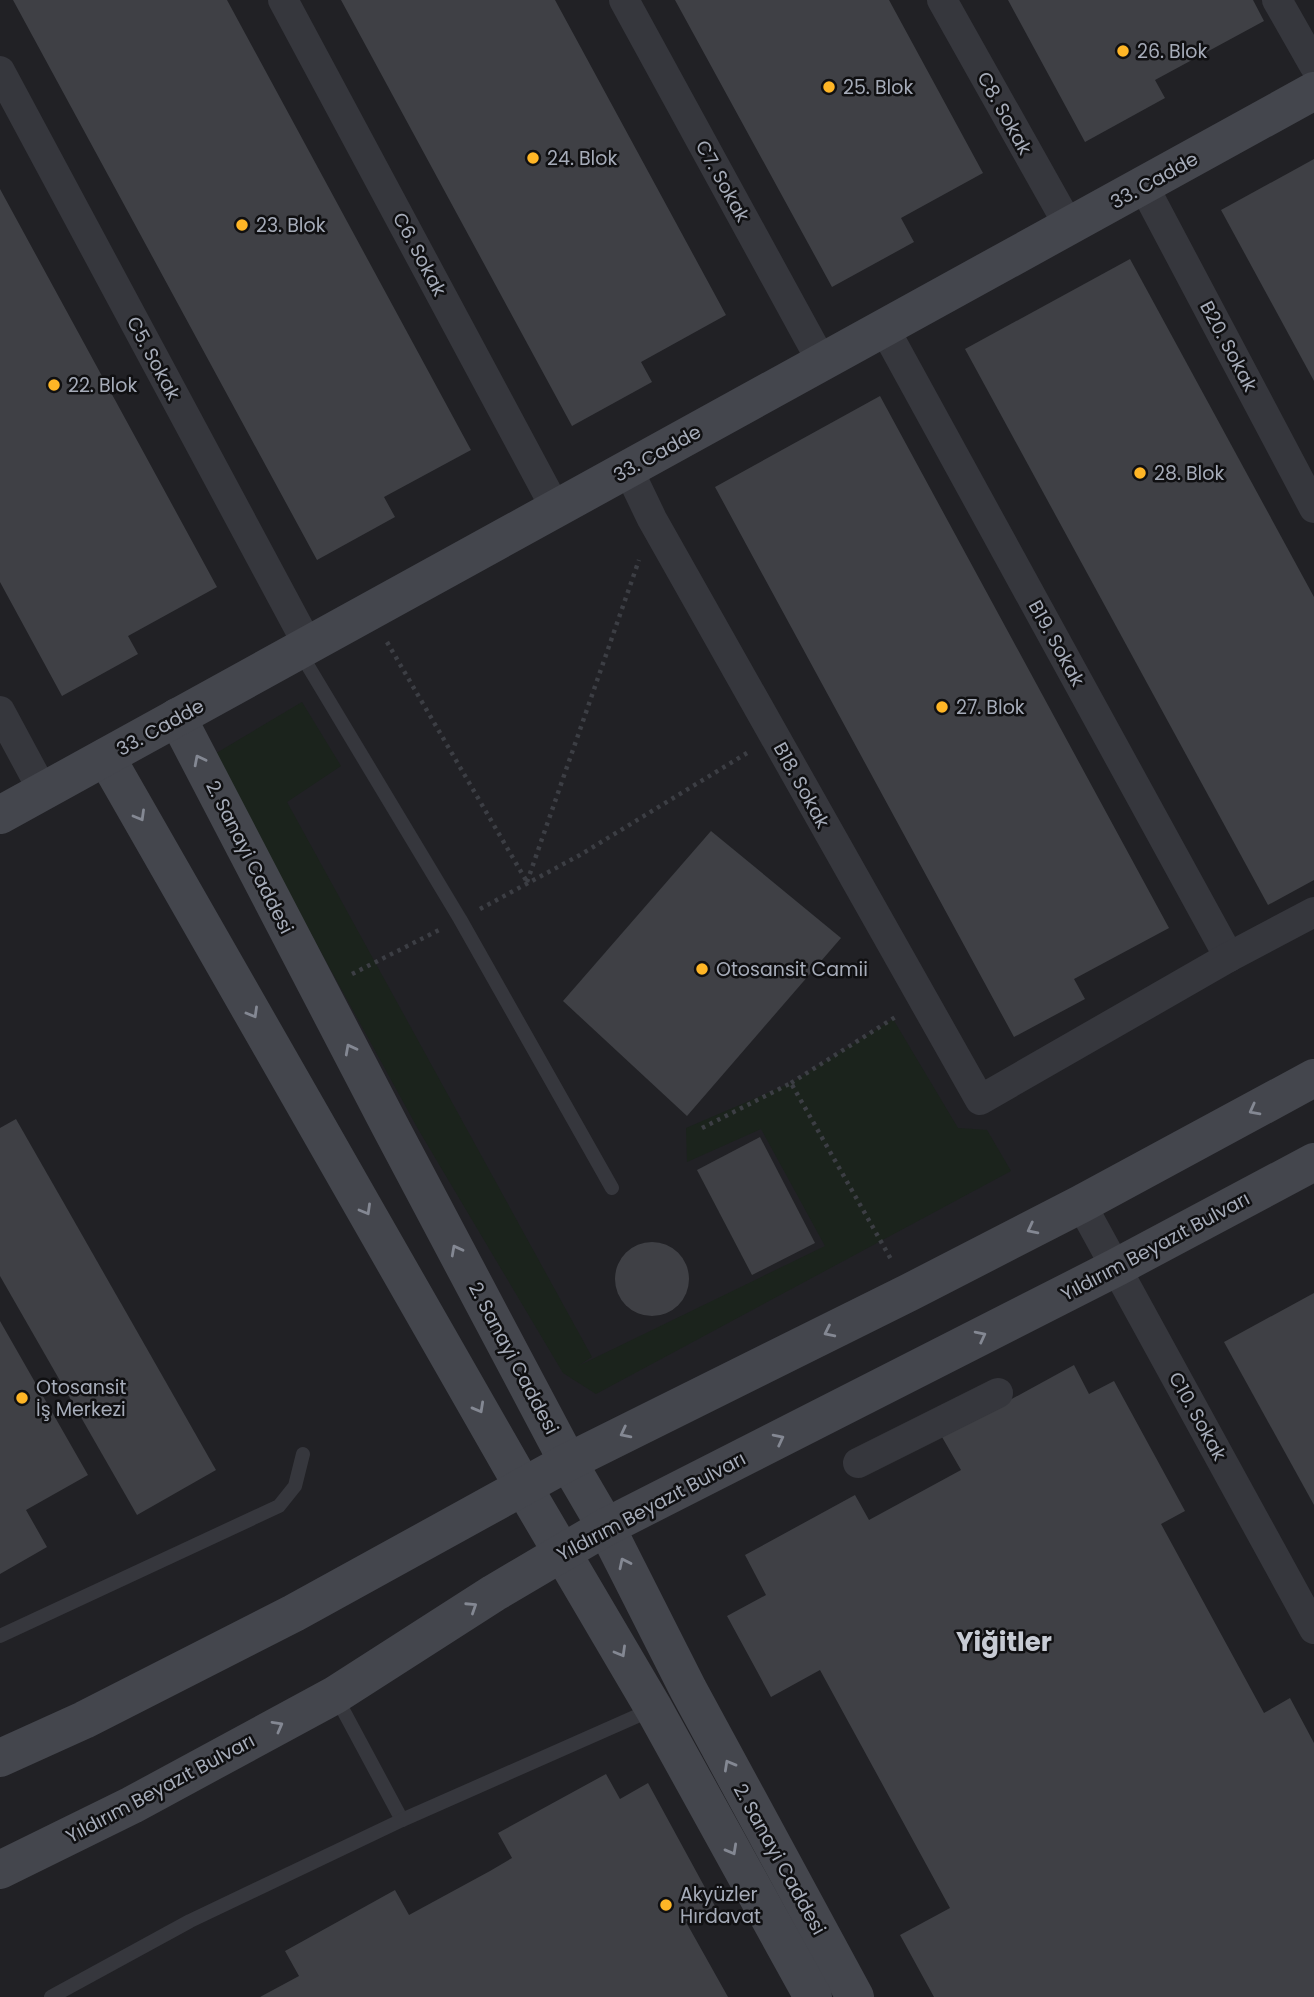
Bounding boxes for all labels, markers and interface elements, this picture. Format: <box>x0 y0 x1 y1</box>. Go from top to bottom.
place label: 26. Blok <box>1137 38 1208 65</box>
marker: 26. Blok <box>1115 43 1131 59</box>
street label: C8. Sokak <box>971 67 1039 160</box>
place label: 25. Blok <box>843 74 913 101</box>
marker: 25. Blok <box>821 79 837 95</box>
street label: C7. Sokak <box>689 135 756 227</box>
place label: 24. Blok <box>547 145 617 172</box>
street label: 33. Cadde <box>1106 145 1203 216</box>
marker: 24. Blok <box>525 150 541 166</box>
street label: C6. Sokak <box>386 207 453 301</box>
place label: 23. Blok <box>256 212 326 239</box>
marker: 23. Blok <box>234 217 250 233</box>
street label: B20. Sokak <box>1193 296 1264 397</box>
street label: C5. Sokak <box>120 312 187 405</box>
place label: 22. Blok <box>68 372 137 399</box>
marker: 22. Blok <box>46 377 62 393</box>
street label: 33. Cadde <box>609 418 706 489</box>
place label: 28. Blok <box>1154 460 1224 487</box>
marker: 28. Blok <box>1132 465 1148 481</box>
street label: B19. Sokak <box>1022 595 1091 691</box>
street label: 33. Cadde <box>112 692 209 763</box>
place label: 27. Blok <box>956 694 1025 721</box>
marker: 27. Blok <box>934 699 950 715</box>
street label: B18. Sokak <box>767 737 836 833</box>
one-way arrow <box>194 755 208 767</box>
street label: 2. Sanayi Caddesi <box>199 776 300 939</box>
one-way arrow <box>132 808 145 821</box>
place label: Otosansit Camii <box>716 956 868 983</box>
marker: Otosansit Camii <box>694 961 710 977</box>
one-way arrow <box>245 1006 258 1018</box>
one-way arrow <box>345 1043 358 1056</box>
one-way arrow <box>1249 1102 1261 1116</box>
street label: Yıldırım Beyazıt Bulvarı <box>1056 1185 1254 1308</box>
one-way arrow <box>358 1203 371 1216</box>
one-way arrow <box>1027 1221 1039 1235</box>
one-way arrow <box>451 1245 464 1257</box>
street label: 2. Sanayi Caddesi <box>462 1277 565 1439</box>
one-way arrow <box>824 1324 836 1338</box>
one-way arrow <box>974 1331 986 1345</box>
street label: C10. Sokak <box>1162 1367 1233 1466</box>
place label: Otosansit İş Merkezi <box>36 1374 127 1423</box>
marker: Otosansit İş Merkezi <box>14 1390 30 1406</box>
one-way arrow <box>471 1400 485 1413</box>
one-way arrow <box>620 1424 632 1438</box>
one-way arrow <box>771 1434 784 1448</box>
street label: Yıldırım Beyazıt Bulvarı <box>552 1445 750 1568</box>
one-way arrow <box>618 1558 632 1570</box>
one-way arrow <box>464 1603 477 1616</box>
district label: Yiğitler <box>956 1624 1052 1660</box>
one-way arrow <box>613 1644 626 1657</box>
one-way arrow <box>271 1721 283 1734</box>
street label: Yıldırım Beyazıt Bulvarı <box>61 1727 259 1850</box>
one-way arrow <box>724 1760 737 1772</box>
street label: 2. Sanayi Caddesi <box>727 1779 832 1940</box>
one-way arrow <box>724 1843 737 1856</box>
place label: Akyüzler Hırdavat <box>680 1881 761 1930</box>
marker: Akyüzler Hırdavat <box>658 1897 674 1913</box>

